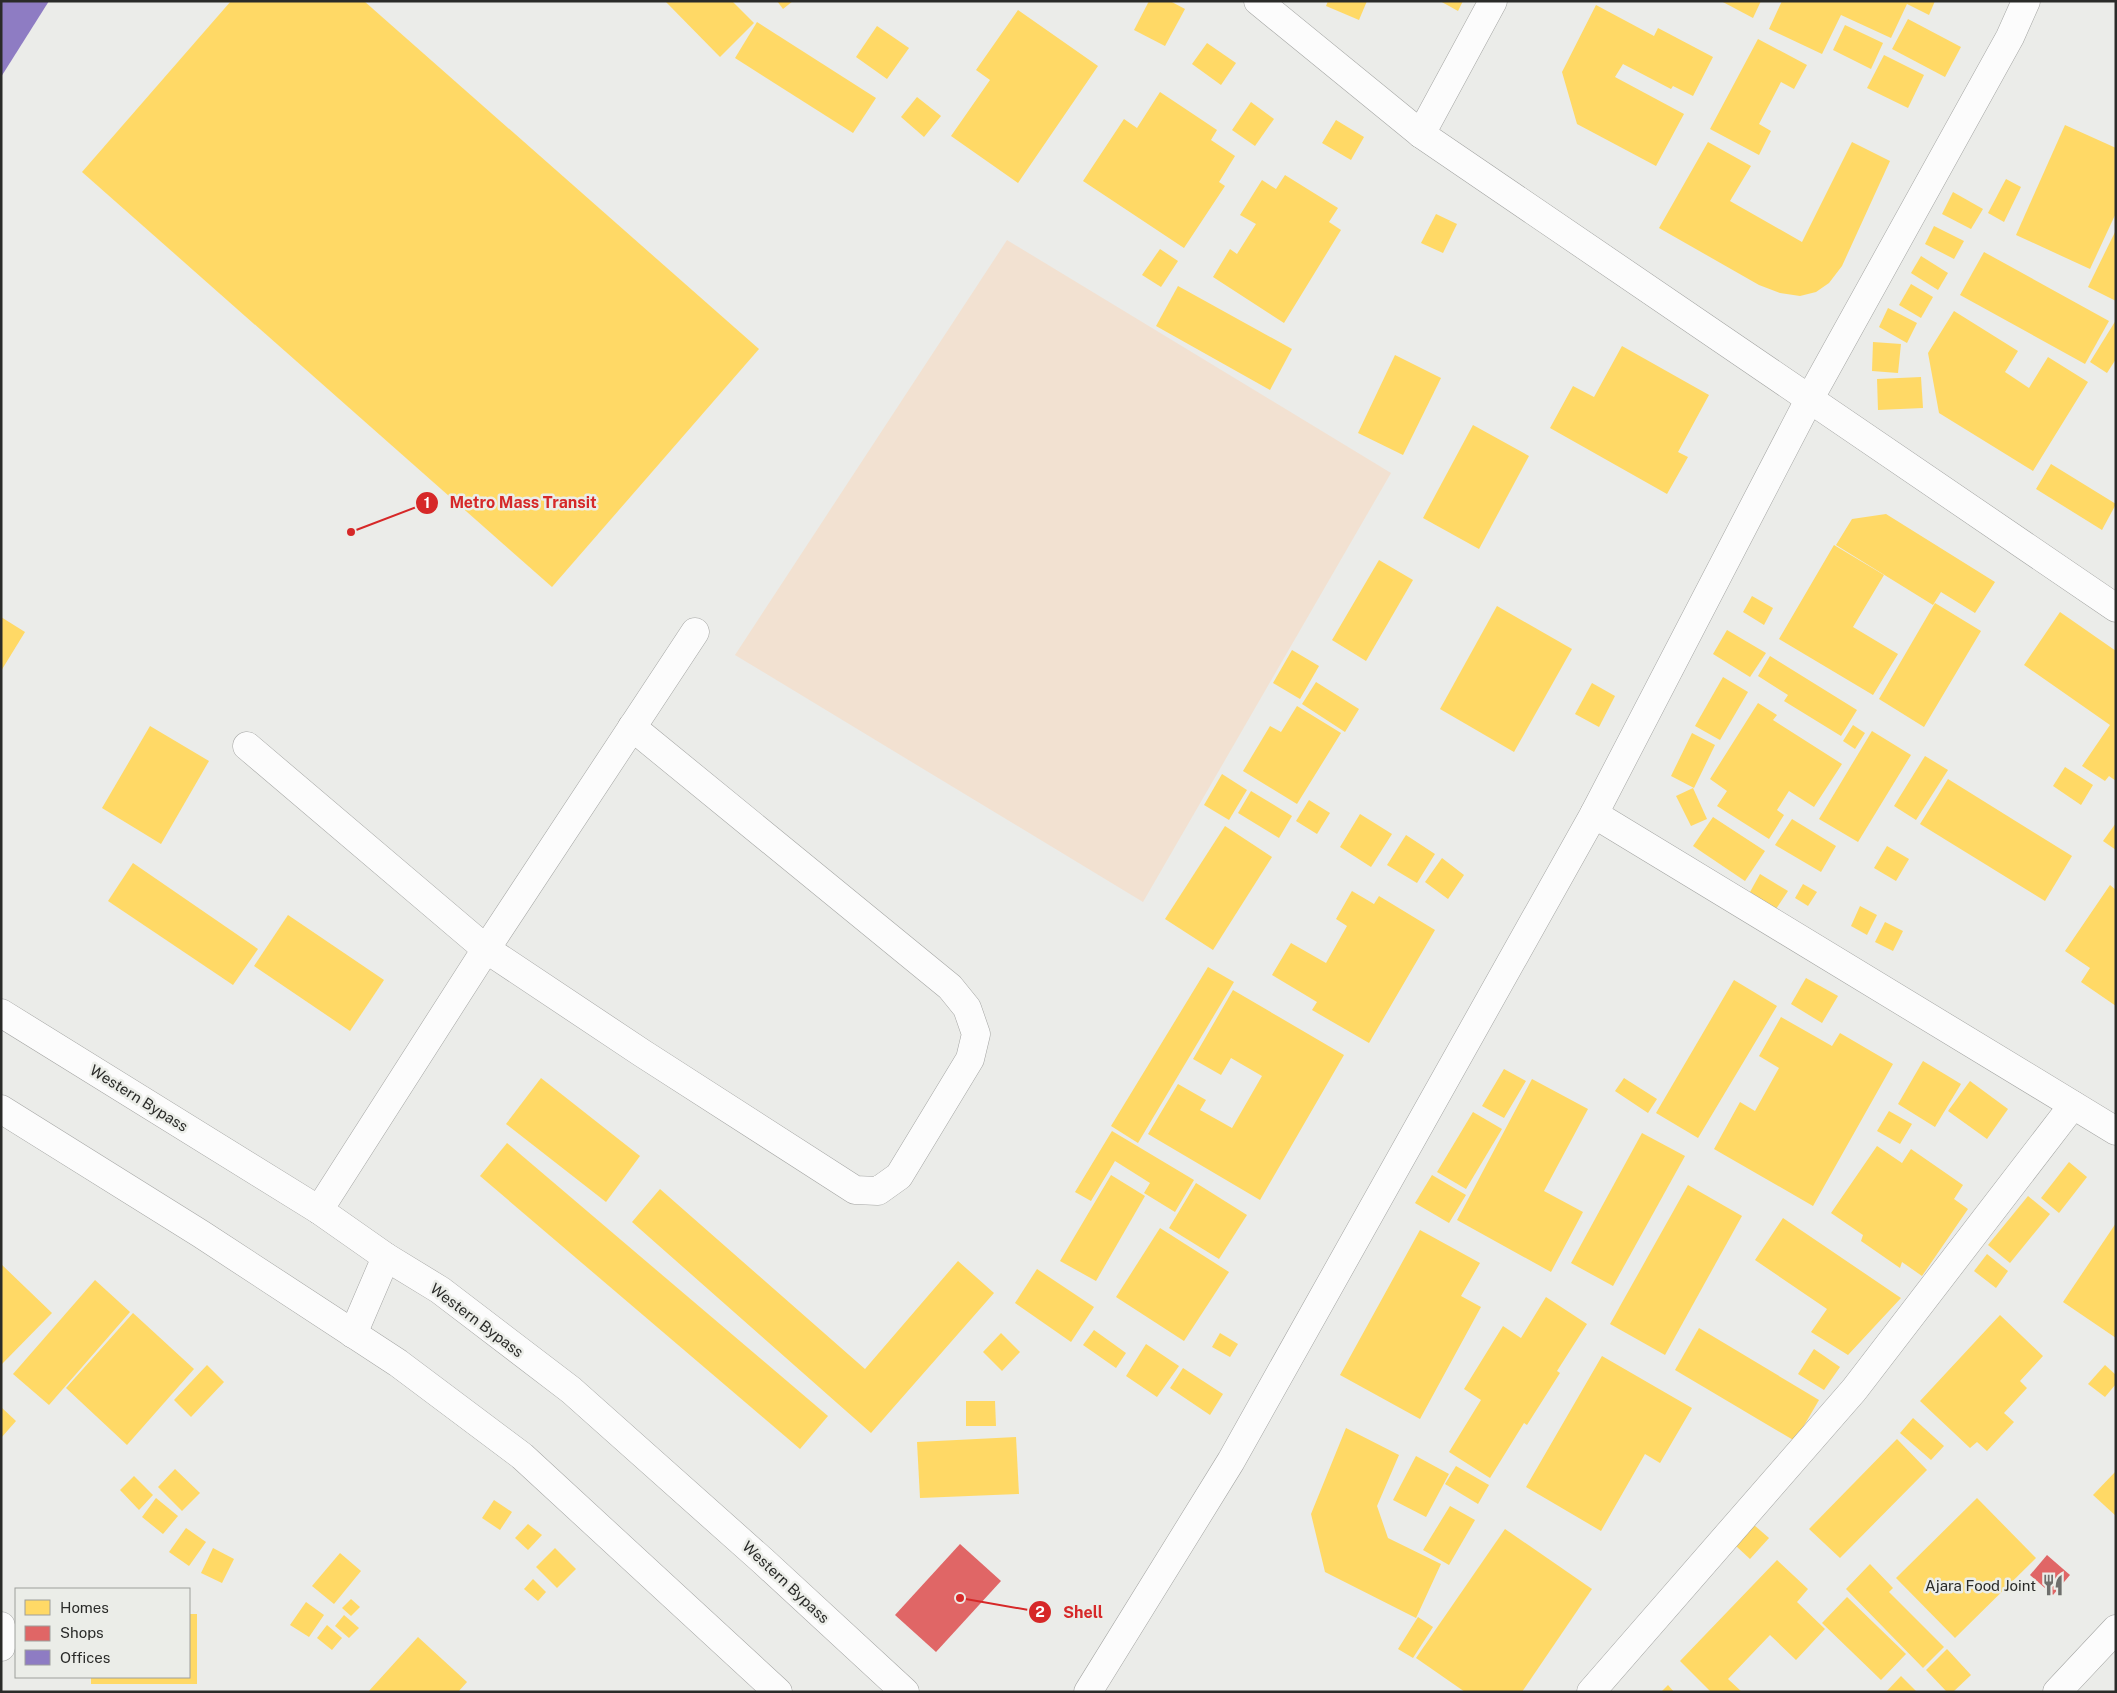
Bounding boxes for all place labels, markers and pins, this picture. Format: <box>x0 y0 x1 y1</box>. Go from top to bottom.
callout: Metro Mass Transit <box>415 487 607 518</box>
restaurant icon: Ajara Food Joint <box>2040 1572 2066 1598</box>
place label: Ajara Food Joint <box>1925 1577 2036 1594</box>
callout: Shell <box>1028 1597 1113 1628</box>

